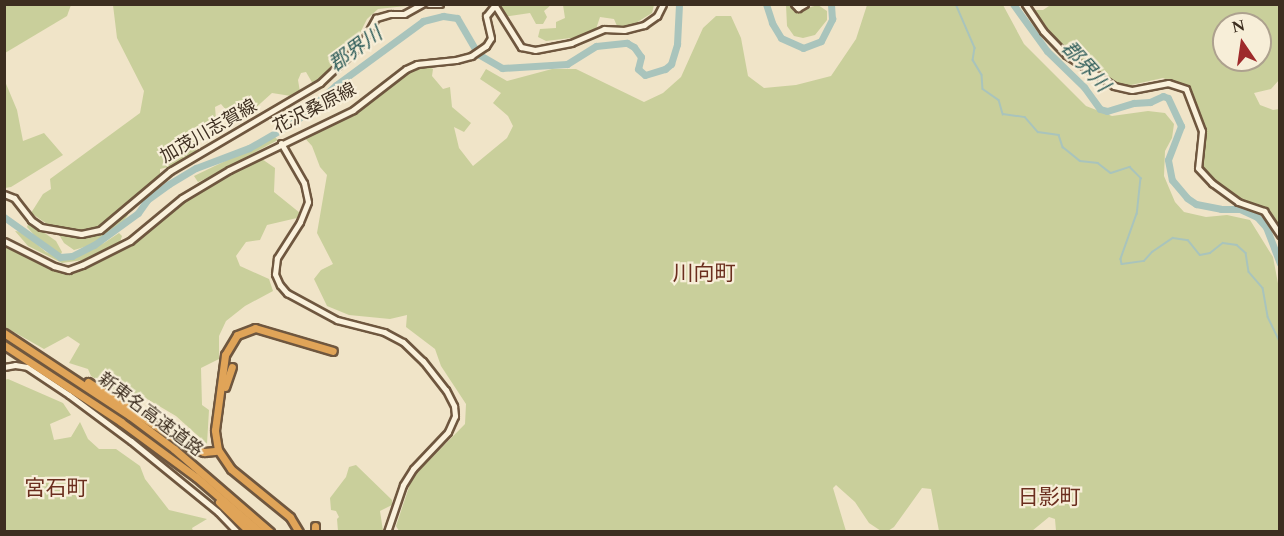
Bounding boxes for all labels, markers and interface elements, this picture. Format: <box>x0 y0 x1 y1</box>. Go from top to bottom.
north arrow <box>1212 12 1272 72</box>
text: N <box>1229 13 1247 40</box>
water label: 郡界川 <box>325 23 387 77</box>
water label: 郡界川 <box>1056 37 1114 97</box>
street label: 花沢桑原線 <box>270 79 360 139</box>
street label: 加茂川志賀線 <box>157 96 261 168</box>
district label: 川向町 <box>673 261 735 287</box>
street label: 新東名高速道路 <box>93 368 207 462</box>
district label: 宮石町 <box>25 476 87 502</box>
district label: 日影町 <box>1018 485 1080 511</box>

